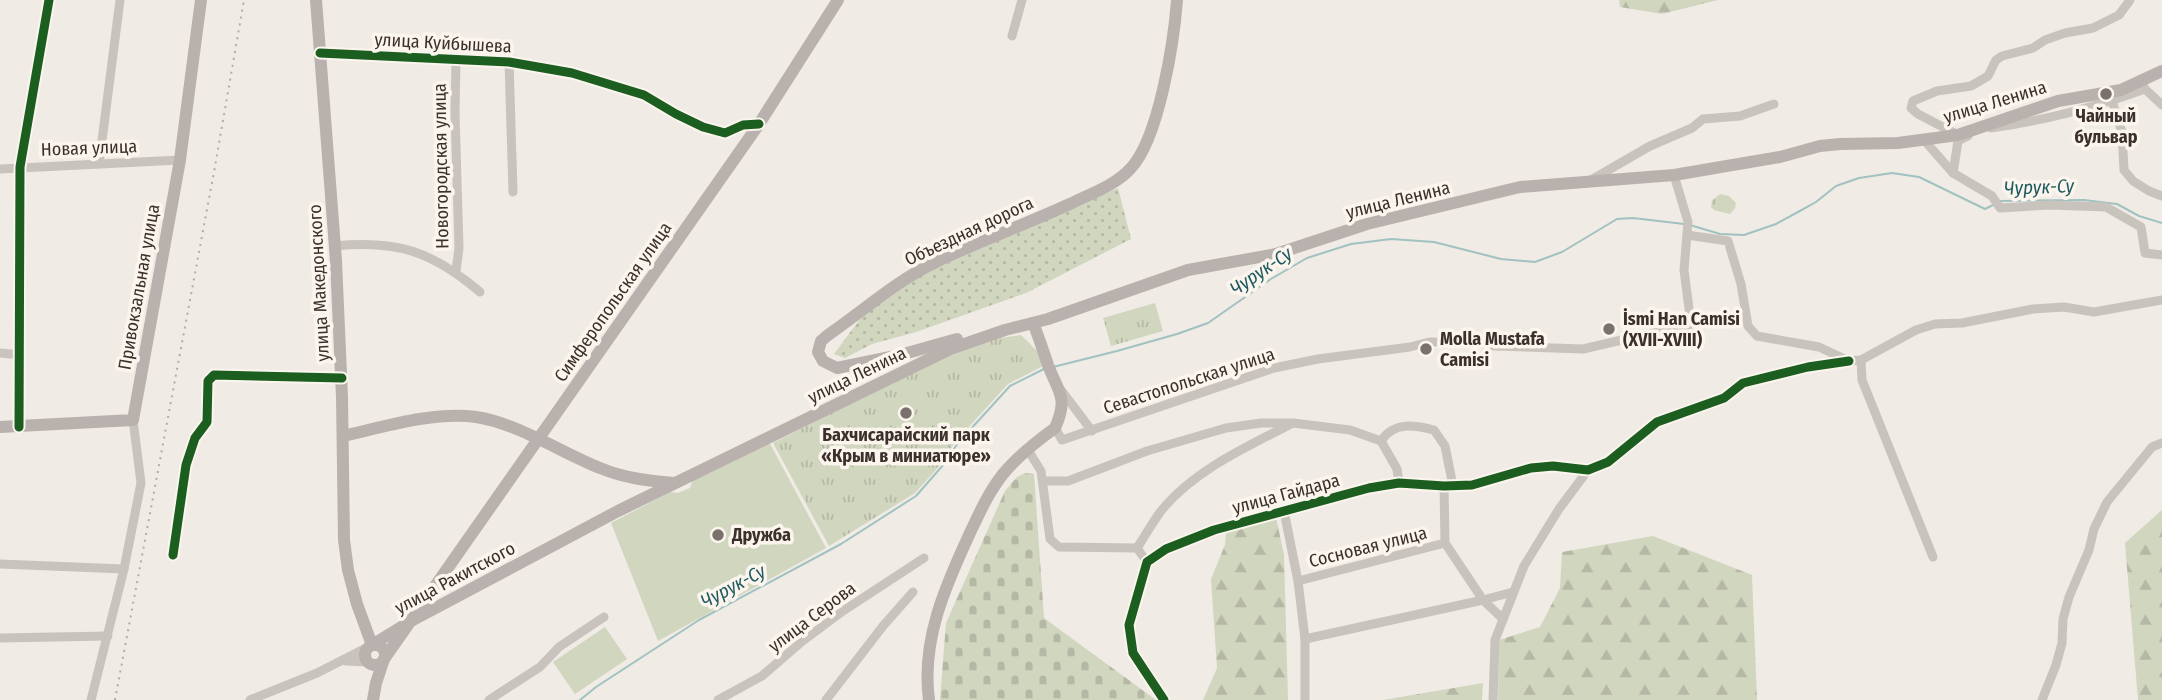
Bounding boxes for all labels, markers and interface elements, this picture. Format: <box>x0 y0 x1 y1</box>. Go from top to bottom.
street label: улица Куйбышева <box>374 28 512 58</box>
street label: улица Ленина <box>1941 76 2049 128</box>
street label: Новогородская улица <box>429 83 453 249</box>
marker: Чайный бульвар <box>2098 86 2114 102</box>
place label: Чайный бульвар <box>2075 105 2138 148</box>
street label: Новая улица <box>40 135 138 161</box>
water label: Чурук-Су <box>2004 174 2075 200</box>
street label: улица Ленина <box>1344 176 1452 224</box>
street label: Объездная дорога <box>901 191 1037 270</box>
street label: Привокзальная улица <box>114 202 164 372</box>
street label: улица Македонского <box>304 204 334 362</box>
street label: Симферопольская улица <box>549 218 677 386</box>
water label: Чурук-Су <box>1226 242 1297 300</box>
place label: İsmi Han Camisi (XVII-XVIII) <box>1623 308 1740 351</box>
marker: İsmi Han Camisi (XVII-XVIII) <box>1601 321 1617 337</box>
place label: Molla Mustafa Camisi <box>1440 328 1545 371</box>
marker: Molla Mustafa Camisi <box>1418 341 1434 357</box>
street label: улица Ленина <box>804 342 910 408</box>
street label: Севастопольская улица <box>1101 343 1278 419</box>
marker: Бахчисарайский парк «Крым в миниатюре» <box>898 405 914 421</box>
place label: Бахчисарайский парк «Крым в миниатюре» <box>821 424 991 467</box>
street label: улица Гайдара <box>1230 469 1342 519</box>
street label: Сосновая улица <box>1307 522 1430 572</box>
place label: Дружба <box>731 524 791 546</box>
marker: Дружба <box>710 527 726 543</box>
street label: улица Ракитского <box>391 537 519 619</box>
water label: Чурук-Су <box>697 559 770 613</box>
street label: улица Серова <box>764 577 860 657</box>

